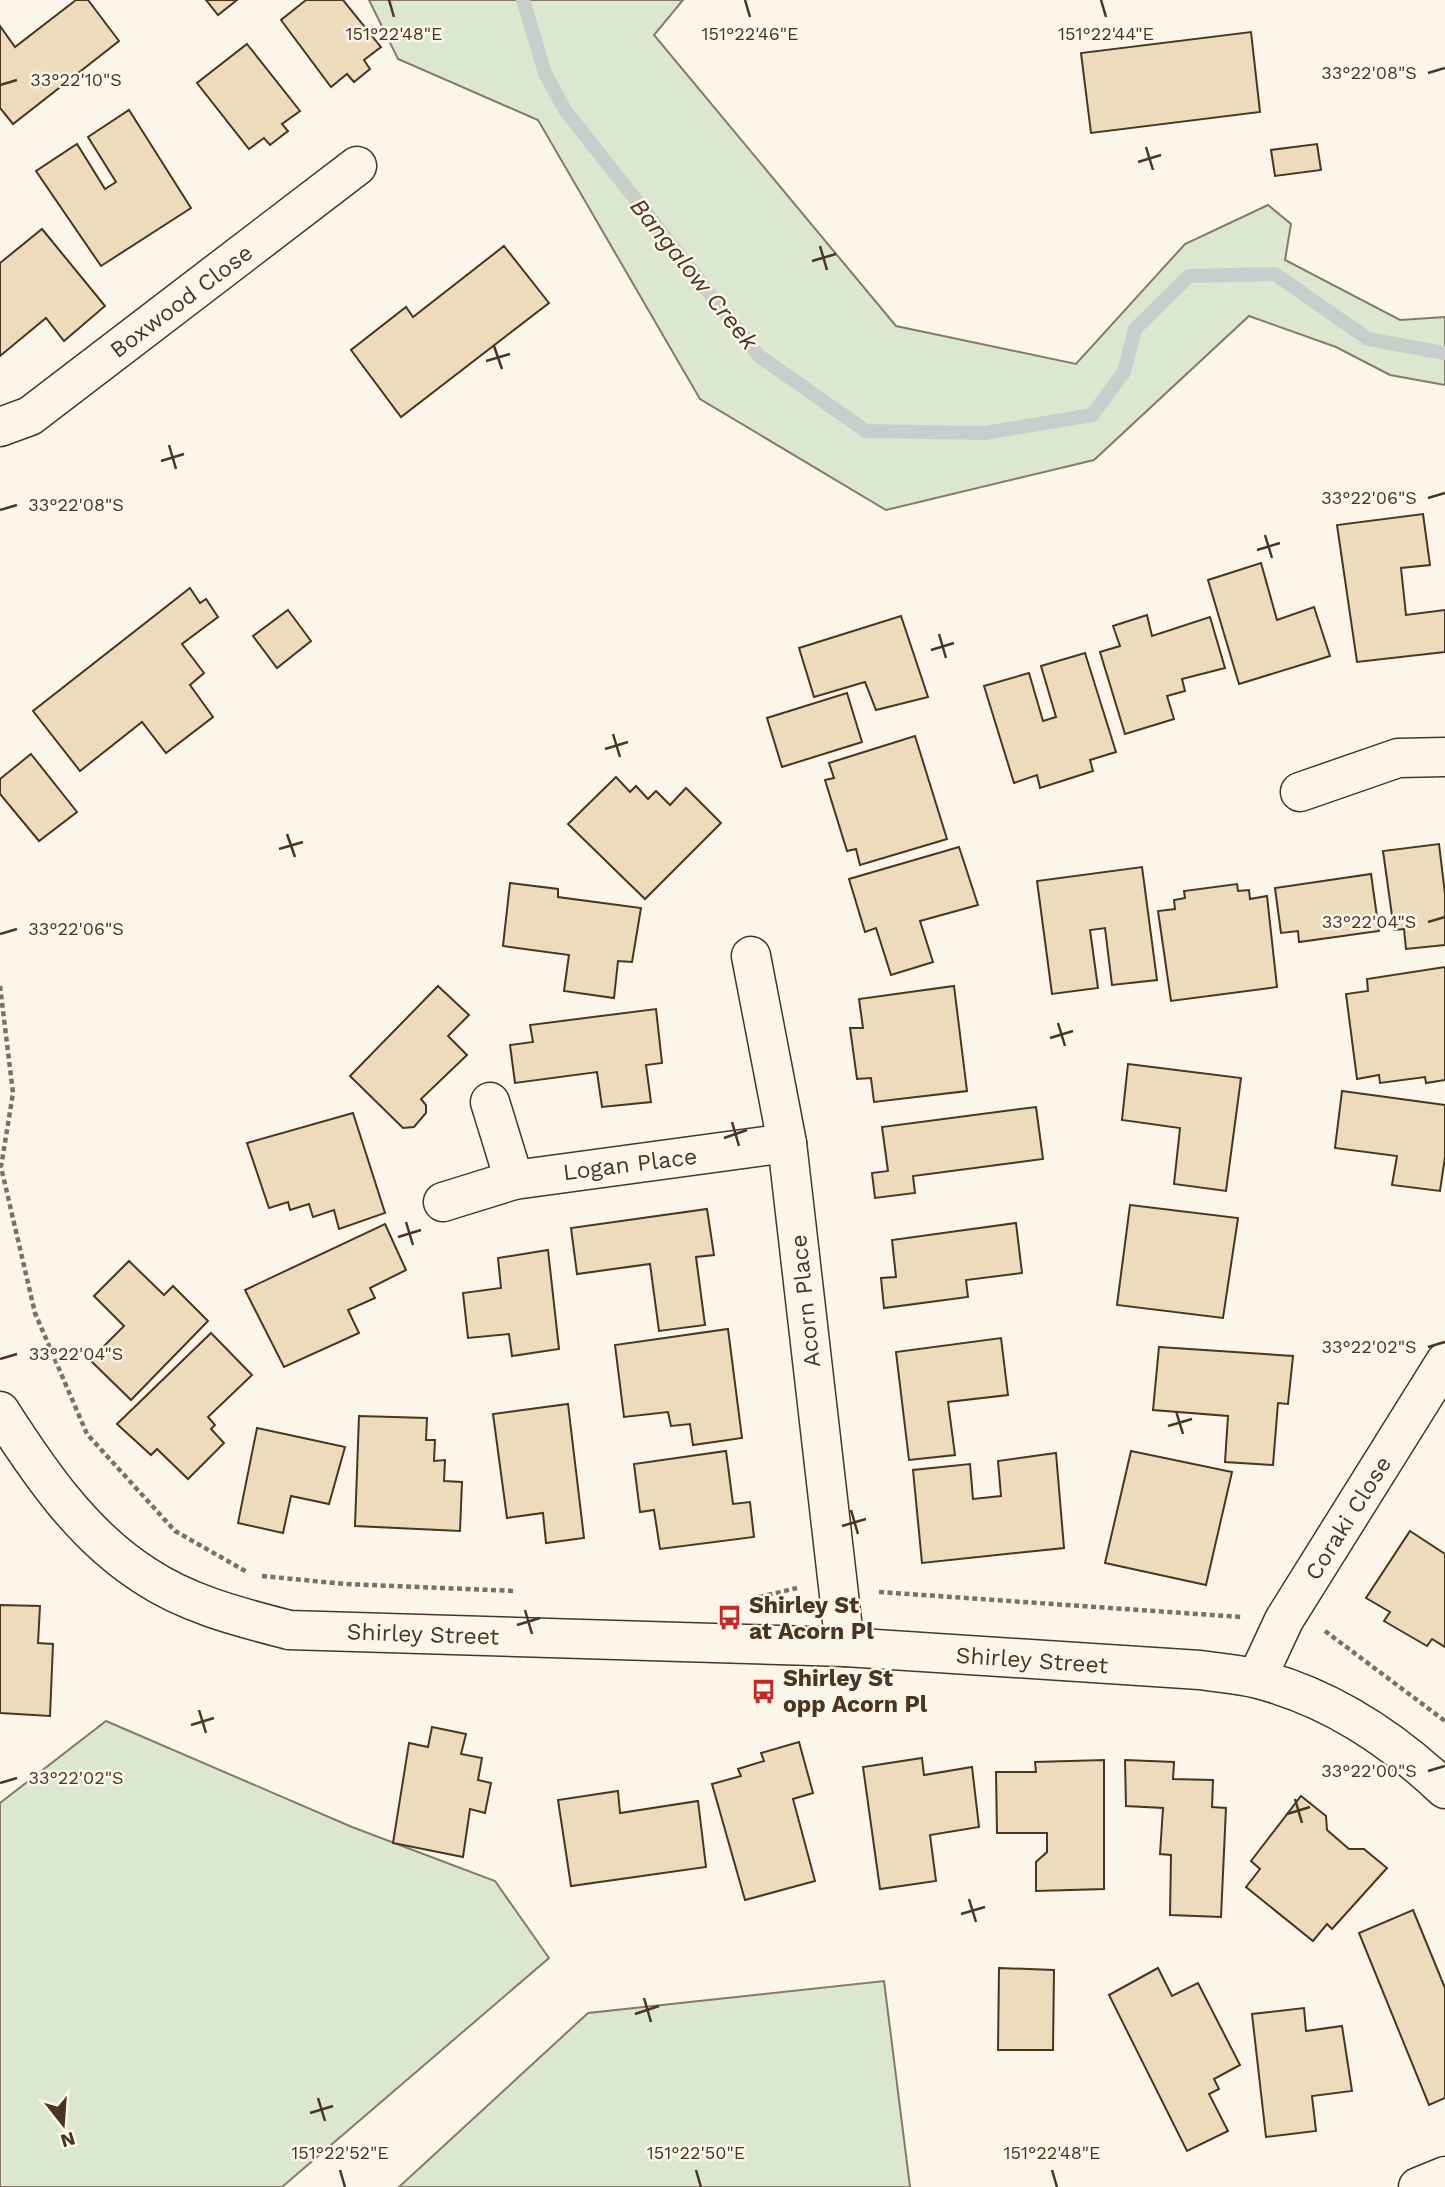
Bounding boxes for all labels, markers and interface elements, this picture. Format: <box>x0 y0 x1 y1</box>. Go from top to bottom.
text: 151°22'48"E <box>345 23 443 44</box>
text: 151°22'46"E <box>701 23 799 44</box>
text: 151°22'44"E <box>1058 23 1154 44</box>
text: 33°22'08"S <box>1321 62 1417 83</box>
text: 33°22'10"S <box>30 69 122 90</box>
water label: Bangalow Creek <box>624 193 764 356</box>
street label: Boxwood Close <box>105 239 258 364</box>
text: 33°22'06"S <box>1321 487 1417 508</box>
text: 33°22'08"S <box>28 494 124 515</box>
text: 33°22'04"S <box>1322 911 1416 932</box>
text: 33°22'06"S <box>28 918 124 939</box>
street label: Logan Place <box>562 1143 699 1186</box>
street label: Acorn Place <box>785 1233 826 1369</box>
text: 33°22'02"S <box>1322 1336 1416 1357</box>
text: 33°22'04"S <box>29 1343 123 1364</box>
street label: Coraki Close <box>1300 1451 1397 1585</box>
place label: Shirley St at Acorn Pl <box>749 1592 874 1645</box>
bus stop icon: Shirley St at Acorn Pl <box>715 1604 743 1632</box>
street label: Shirley Street <box>346 1618 500 1651</box>
street label: Shirley Street <box>955 1642 1109 1679</box>
place label: Shirley St opp Acorn Pl <box>783 1665 928 1718</box>
bus stop icon: Shirley St opp Acorn Pl <box>749 1677 777 1705</box>
text: 33°22'00"S <box>1321 1760 1417 1781</box>
text: 33°22'02"S <box>29 1767 123 1788</box>
north arrow <box>28 2089 98 2159</box>
text: N <box>58 2127 78 2153</box>
text: 151°22'52"E <box>291 2142 389 2163</box>
text: 151°22'50"E <box>647 2142 745 2163</box>
text: 151°22'48"E <box>1003 2142 1101 2163</box>

